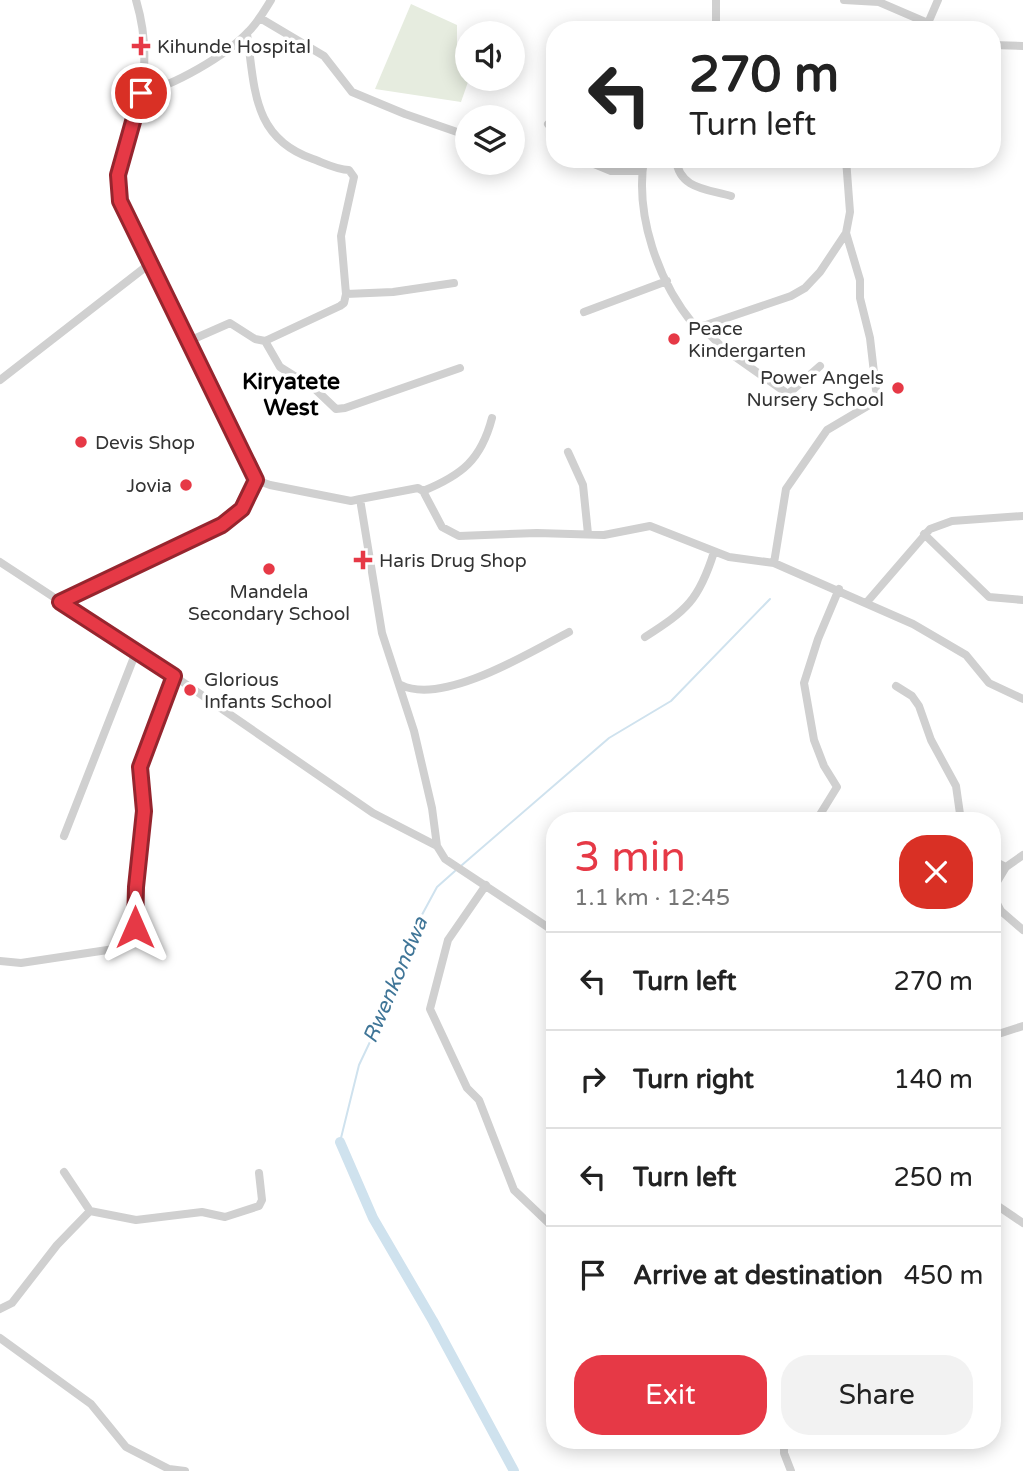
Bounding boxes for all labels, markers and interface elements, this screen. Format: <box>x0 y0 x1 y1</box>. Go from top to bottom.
map controls <box>455 21 525 175</box>
button: sound <box>455 21 525 91</box>
marker: Kihunde Hospital <box>131 36 151 56</box>
place label: Kihunde Hospital <box>157 36 311 58</box>
text: 270 m <box>689 46 839 105</box>
icon: left <box>574 49 665 140</box>
pin <box>111 63 171 123</box>
icon: arrive <box>122 74 160 112</box>
button: layers <box>455 105 525 175</box>
text: Turn left <box>689 106 816 144</box>
place label: Peace Kindergarten <box>688 318 806 362</box>
marker: Peace Kindergarten <box>666 331 682 347</box>
place label: Power Angels Nursery School <box>747 367 884 411</box>
district label: Kiryatete West <box>242 368 340 422</box>
marker: Power Angels Nursery School <box>890 380 906 396</box>
place label: Devis Shop <box>95 432 195 454</box>
marker: Devis Shop <box>73 434 89 450</box>
place label: Jovia <box>126 475 172 497</box>
marker: Jovia <box>178 477 194 493</box>
marker: Haris Drug Shop <box>353 550 373 570</box>
place label: Haris Drug Shop <box>379 550 527 572</box>
marker: Mandela Secondary School <box>261 561 277 577</box>
place label: Mandela Secondary School <box>188 581 350 625</box>
place label: Glorious Infants School <box>204 669 332 713</box>
marker: Glorious Infants School <box>182 682 198 698</box>
text: 3 min <box>574 832 686 883</box>
button: close <box>899 835 973 909</box>
text: 1.1 km · 12:45 <box>574 884 730 912</box>
position arrow <box>98 890 172 964</box>
water label: Rwenkondwa <box>358 912 434 1047</box>
icon: left <box>574 962 612 1000</box>
text: Turn left <box>633 966 736 997</box>
text: 270 m <box>893 966 973 997</box>
icon: right <box>574 1060 612 1098</box>
text: Turn right <box>633 1064 754 1095</box>
text: 140 m <box>893 1064 973 1095</box>
icon: left <box>574 1158 612 1196</box>
text: Turn left <box>633 1162 736 1193</box>
text: 250 m <box>893 1162 973 1193</box>
icon: arrive <box>574 1256 612 1294</box>
text: Arrive at destination <box>633 1260 883 1291</box>
text: 450 m <box>904 1260 983 1291</box>
button: Exit <box>574 1355 767 1435</box>
button: Share <box>781 1355 973 1435</box>

